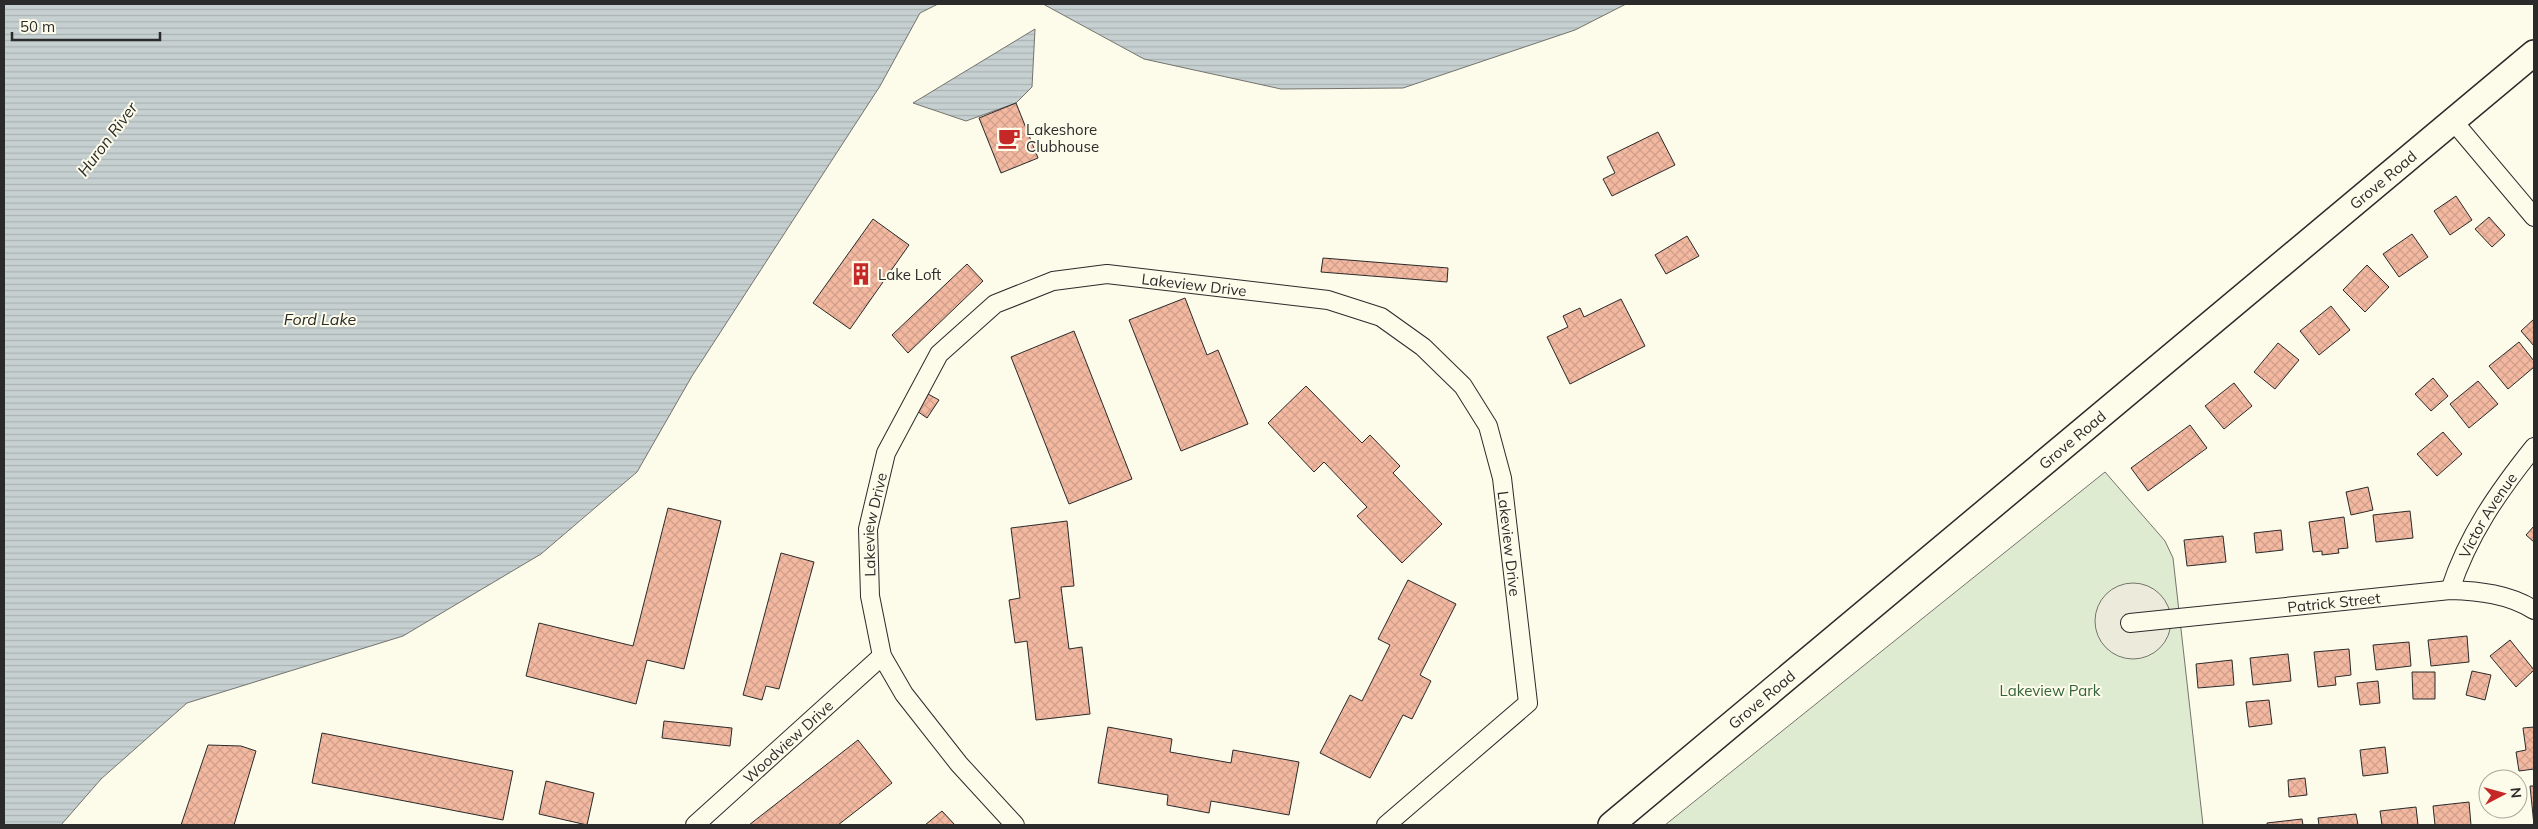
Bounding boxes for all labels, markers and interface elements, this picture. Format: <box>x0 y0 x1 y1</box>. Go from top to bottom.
scale bar <box>12 10 160 42</box>
text: 50 m <box>20 17 55 36</box>
water label: Huron River <box>73 97 142 180</box>
place label: Lakeshore Clubhouse <box>1026 120 1099 156</box>
cafe icon: Lakeshore Clubhouse <box>996 125 1022 151</box>
street label: Grove Road <box>2345 146 2420 213</box>
building icon: Lake Loft <box>848 261 874 287</box>
place label: Lake Loft <box>878 265 941 284</box>
street label: Lakeview Drive <box>1141 269 1248 300</box>
water label: Ford Lake <box>284 309 356 329</box>
street label: Grove Road <box>2035 406 2109 473</box>
street label: Victor Avenue <box>2454 469 2521 561</box>
street label: Lakeview Drive <box>858 470 891 577</box>
street label: Lakeview Drive <box>1494 490 1525 597</box>
street label: Patrick Street <box>2287 588 2381 616</box>
street label: Grove Road <box>1724 666 1799 733</box>
park label: Lakeview Park <box>2000 681 2101 700</box>
street label: Woodview Drive <box>739 696 837 787</box>
north arrow <box>2478 769 2528 819</box>
text: N <box>2506 786 2525 799</box>

